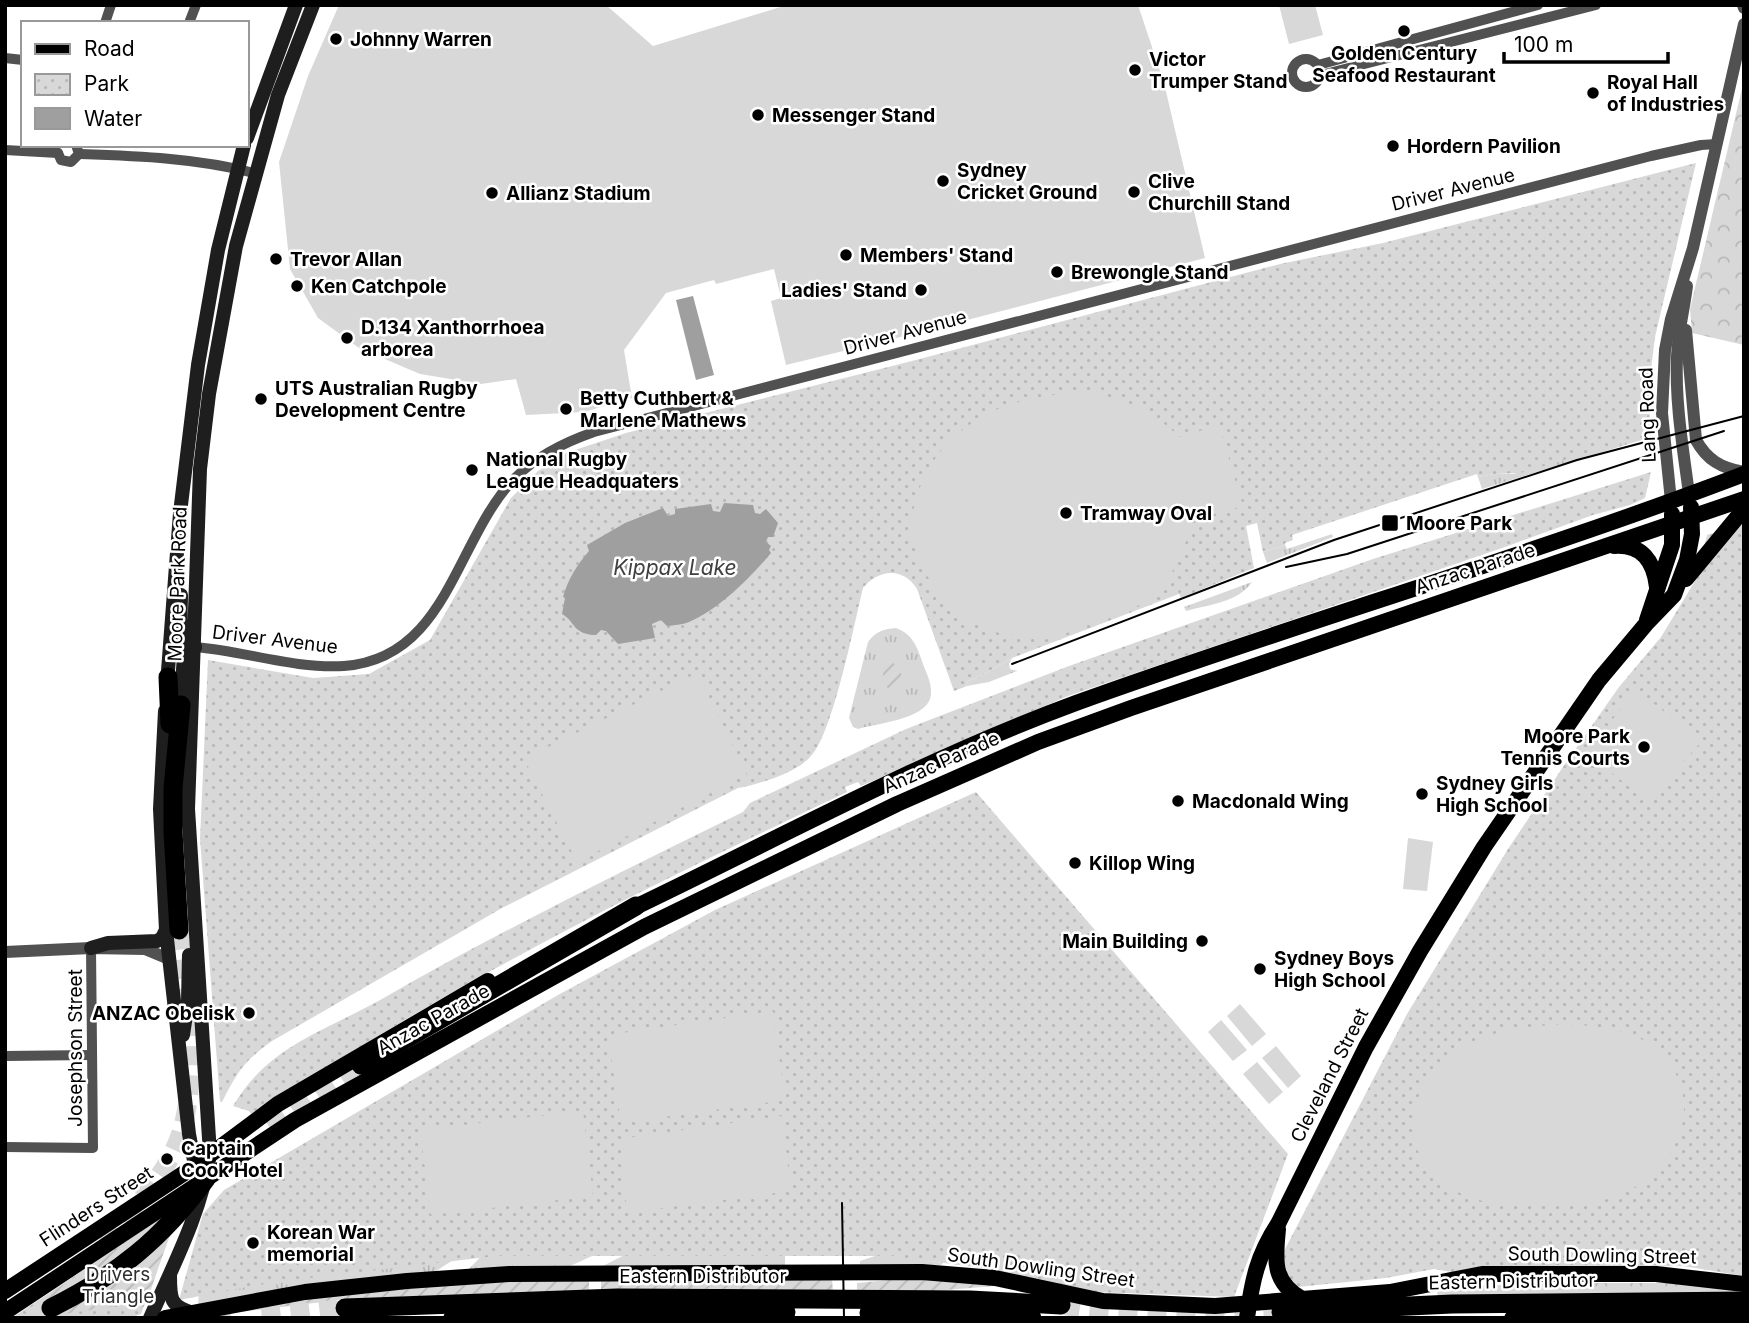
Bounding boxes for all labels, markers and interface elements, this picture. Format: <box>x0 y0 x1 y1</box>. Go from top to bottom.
legend <box>21 21 248 147</box>
scale bar <box>1504 21 1668 65</box>
marker: Golden Century Seafood Restaurant <box>1396 23 1412 39</box>
place label: Johnny Warren <box>350 28 492 51</box>
marker: Johnny Warren <box>328 31 344 47</box>
text: 100 m <box>1514 32 1573 57</box>
text: Road <box>84 36 135 61</box>
place label: Golden Century Seafood Restaurant <box>1312 42 1496 87</box>
place label: Victor Trumper Stand <box>1149 48 1287 93</box>
marker: Victor Trumper Stand <box>1127 62 1143 78</box>
text: Park <box>84 71 129 96</box>
place label: Royal Hall of Industries <box>1607 71 1724 116</box>
marker: Royal Hall of Industries <box>1585 85 1601 101</box>
place label: Messenger Stand <box>772 104 935 127</box>
text: Water <box>84 106 142 131</box>
marker: Messenger Stand <box>750 107 766 123</box>
place label: Hordern Pavilion <box>1407 135 1561 158</box>
marker: Hordern Pavilion <box>1385 138 1401 154</box>
place label: Sydney Cricket Ground <box>957 159 1097 204</box>
street label: Driver Avenue <box>1389 163 1517 216</box>
place label: Clive Churchill Stand <box>1148 170 1290 215</box>
marker: Sydney Cricket Ground <box>935 173 951 189</box>
place label: Allianz Stadium <box>506 182 651 205</box>
marker: Clive Churchill Stand <box>1126 184 1142 200</box>
marker: Allianz Stadium <box>484 185 500 201</box>
place label: Members' Stand <box>860 244 1013 267</box>
marker: Members' Stand <box>838 247 854 263</box>
place label: Trevor Allan <box>290 248 402 271</box>
marker: Trevor Allan <box>268 251 284 267</box>
place label: Brewongle Stand <box>1071 261 1229 284</box>
marker: Brewongle Stand <box>1049 264 1065 280</box>
place label: Ken Catchpole <box>311 275 447 298</box>
marker: Ken Catchpole <box>289 278 305 294</box>
place label: Ladies' Stand <box>781 279 907 302</box>
marker: Ladies' Stand <box>913 282 929 298</box>
street label: Driver Avenue <box>841 305 969 360</box>
place label: D.134 Xanthorrhoea arborea <box>361 316 545 361</box>
marker: D.134 Xanthorrhoea arborea <box>339 330 355 346</box>
street label: Lang Road <box>1634 367 1661 463</box>
place label: UTS Australian Rugby Development Centre <box>275 377 478 422</box>
place label: Betty Cuthbert & Marlene Mathews <box>580 387 746 432</box>
marker: UTS Australian Rugby Development Centre <box>253 391 269 407</box>
marker: Betty Cuthbert & Marlene Mathews <box>558 401 574 417</box>
place label: National Rugby League Headquaters <box>486 448 679 493</box>
marker: National Rugby League Headquaters <box>464 462 480 478</box>
place label: Tramway Oval <box>1080 502 1212 525</box>
marker: Tramway Oval <box>1058 505 1074 521</box>
street label: Moore Park Road <box>163 506 192 662</box>
place label: Moore Park <box>1406 512 1512 535</box>
marker: Moore Park <box>1380 513 1400 533</box>
street label: Anzac Parade <box>1412 538 1538 599</box>
water label: Kippax Lake <box>613 555 737 580</box>
street label: Driver Avenue <box>211 620 339 659</box>
place label: Moore Park Tennis Courts <box>1500 725 1630 770</box>
street label: Anzac Parade <box>879 727 1003 798</box>
marker: Moore Park Tennis Courts <box>1636 739 1652 755</box>
place label: Sydney Girls High School <box>1436 772 1554 817</box>
marker: Sydney Girls High School <box>1414 786 1430 802</box>
place label: Macdonald Wing <box>1192 790 1349 813</box>
marker: Macdonald Wing <box>1170 793 1186 809</box>
place label: Killop Wing <box>1089 852 1195 875</box>
marker: Killop Wing <box>1067 855 1083 871</box>
place label: Main Building <box>1062 930 1188 953</box>
marker: Main Building <box>1194 933 1210 949</box>
place label: Sydney Boys High School <box>1274 947 1394 992</box>
marker: Sydney Boys High School <box>1252 961 1268 977</box>
street label: Josephson Street <box>64 969 87 1127</box>
street label: Anzac Parade <box>373 979 493 1060</box>
place label: ANZAC Obelisk <box>92 1002 235 1025</box>
street label: Cleveland Street <box>1286 1004 1373 1146</box>
marker: ANZAC Obelisk <box>241 1005 257 1021</box>
place label: Captain Cook Hotel <box>181 1137 283 1182</box>
marker: Captain Cook Hotel <box>159 1151 175 1167</box>
street label: Flinders Street <box>35 1161 157 1252</box>
place label: Korean War memorial <box>267 1221 375 1266</box>
marker: Korean War memorial <box>245 1235 261 1251</box>
street label: South Dowling Street <box>1507 1242 1697 1269</box>
street label: South Dowling Street <box>946 1243 1136 1292</box>
park label: Drivers Triangle <box>82 1263 154 1308</box>
street label: Eastern Distributor <box>619 1265 787 1288</box>
street label: Eastern Distributor <box>1428 1269 1596 1294</box>

